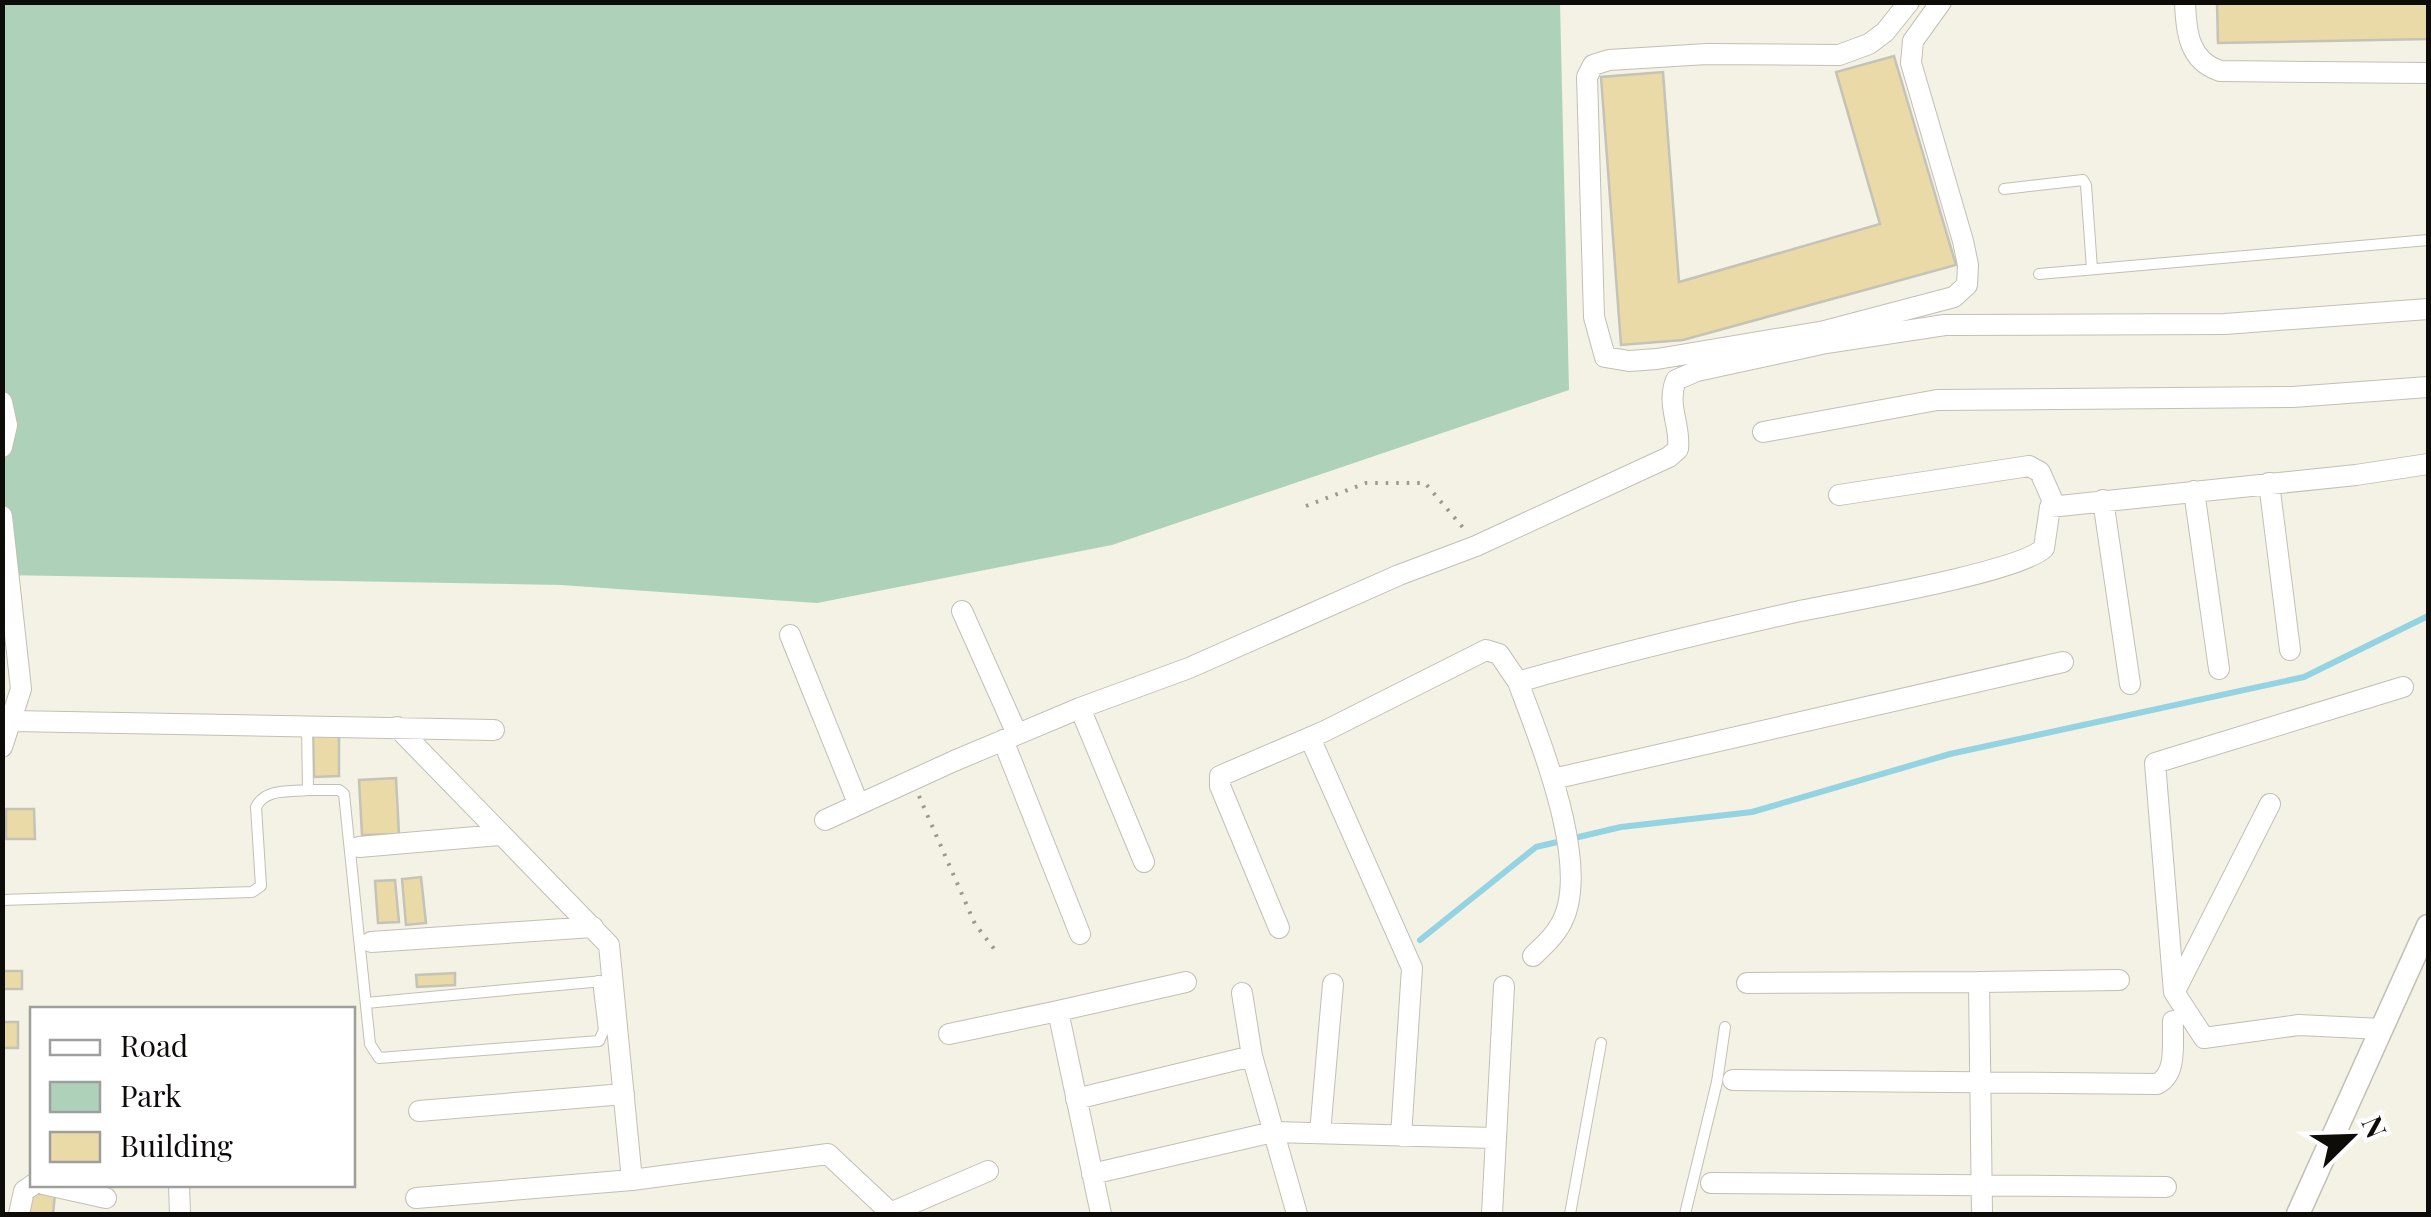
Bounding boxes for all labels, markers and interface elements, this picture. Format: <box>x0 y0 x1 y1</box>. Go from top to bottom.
legend <box>30 1007 355 1187</box>
text: Road <box>120 1025 188 1065</box>
text: Park <box>120 1075 182 1115</box>
north arrow <box>2301 1087 2401 1187</box>
text: N <box>2354 1110 2396 1143</box>
text: Building <box>120 1125 233 1165</box>

